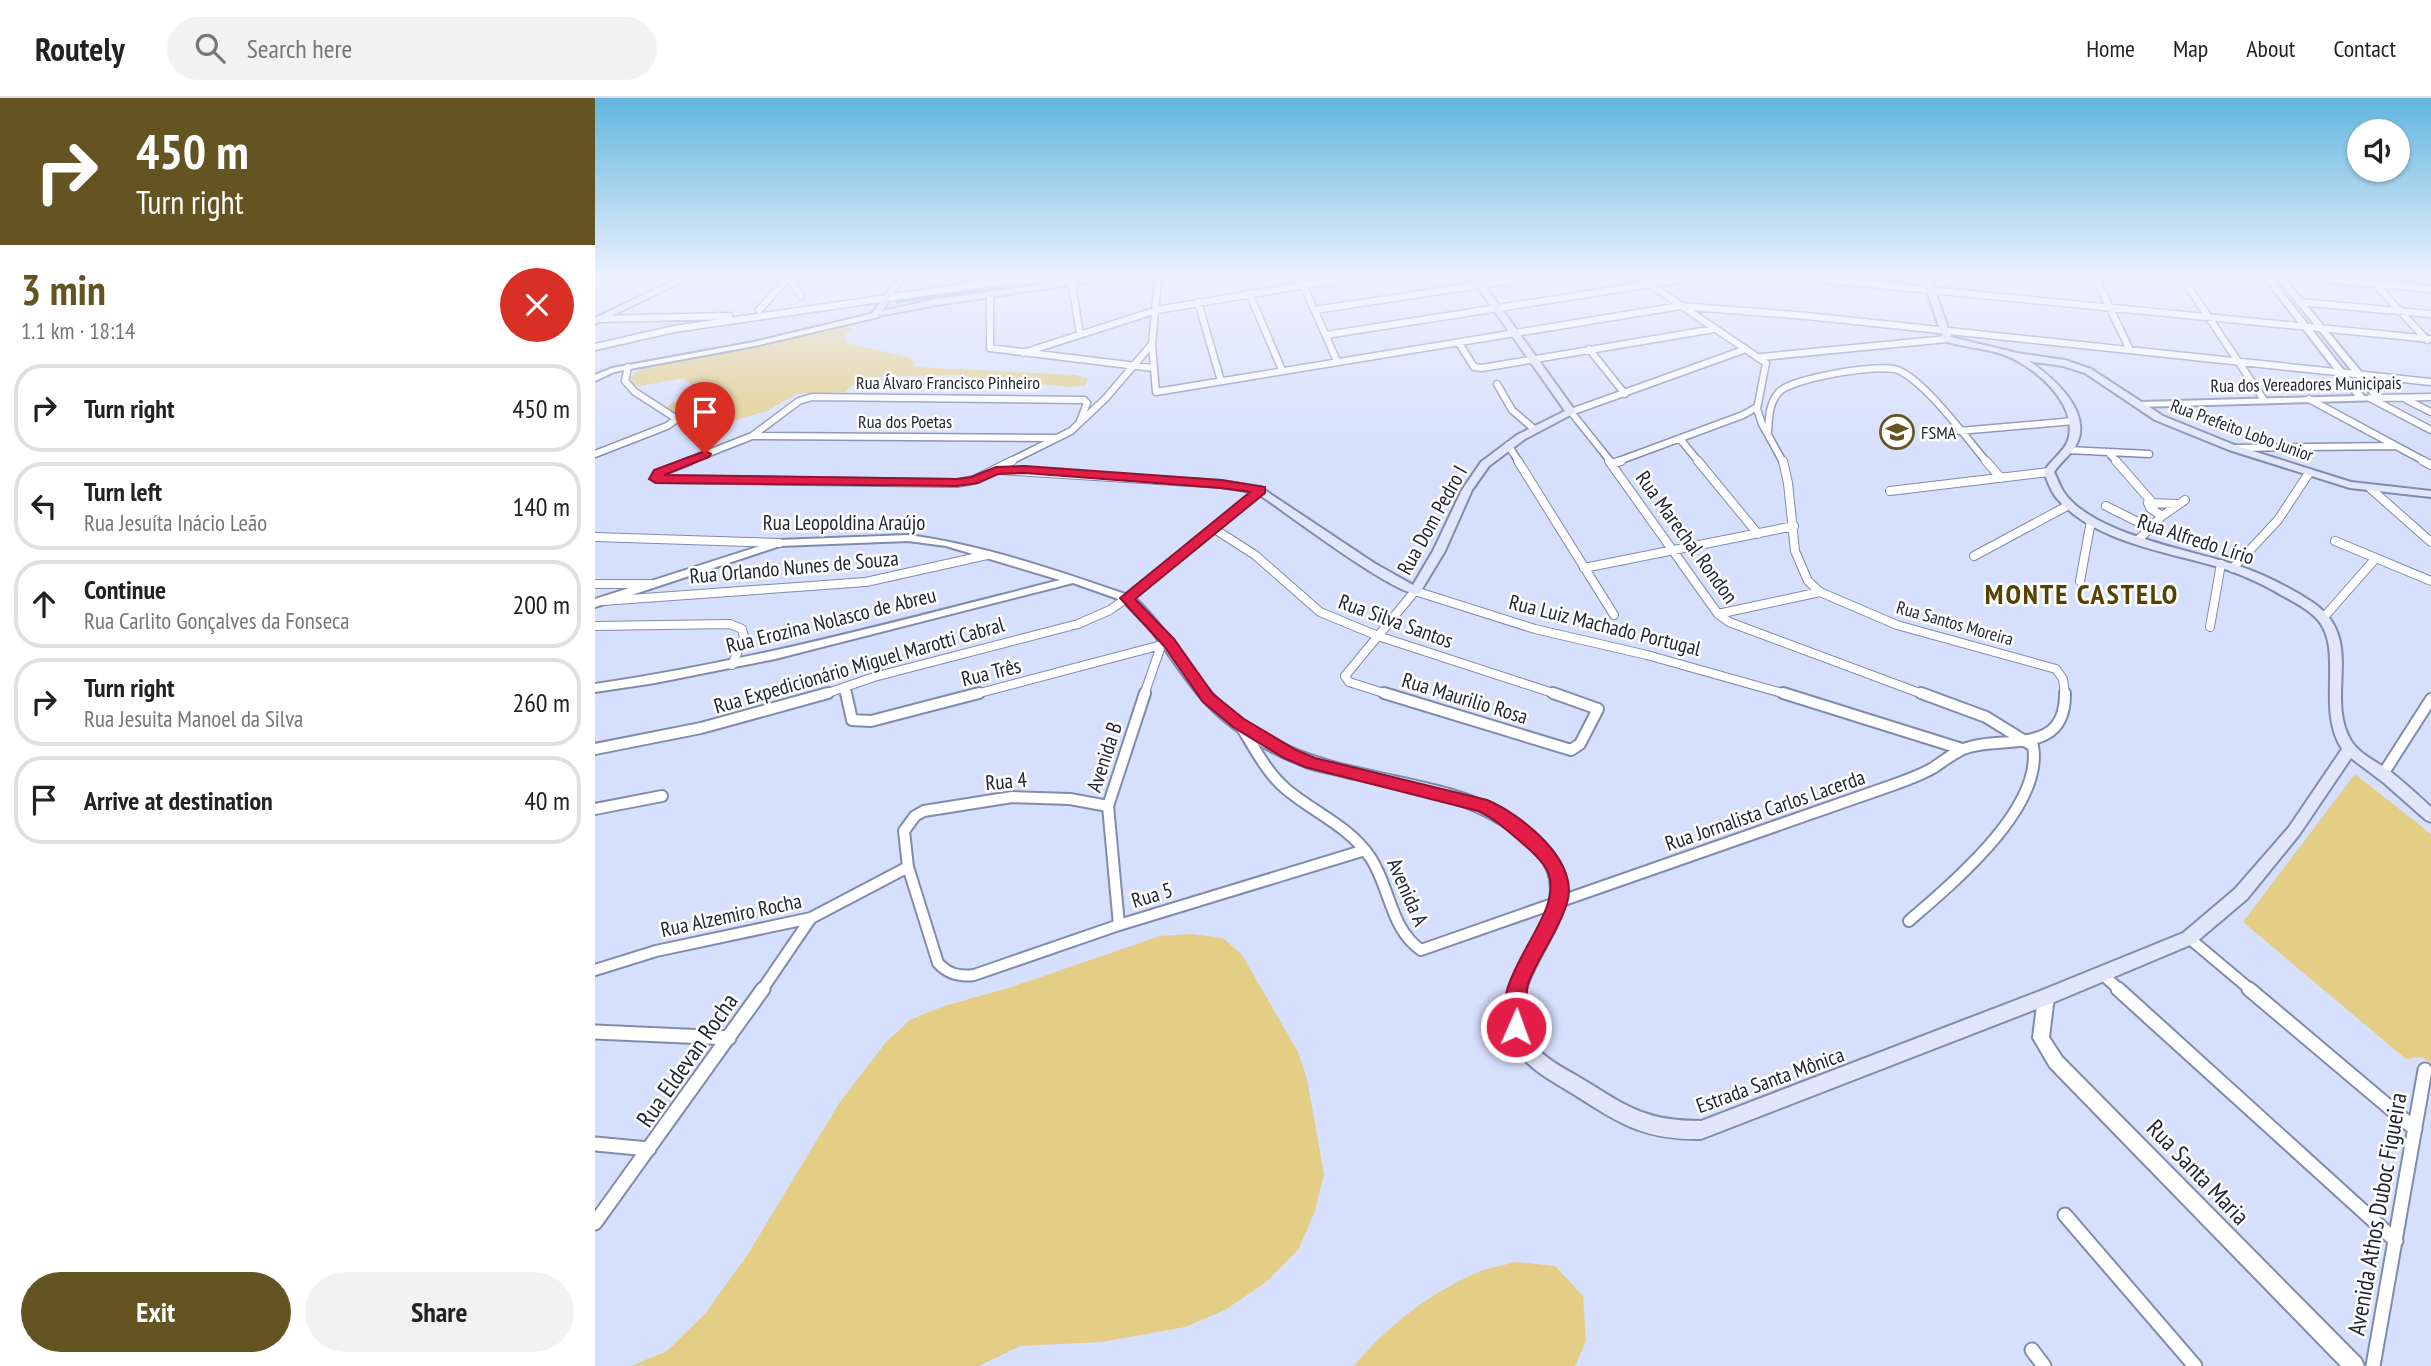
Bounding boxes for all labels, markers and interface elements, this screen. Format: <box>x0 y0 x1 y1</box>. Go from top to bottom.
search box <box>167 17 657 80</box>
text: Routely <box>35 27 125 70</box>
icon: search <box>191 29 229 67</box>
text: Search here <box>247 32 352 65</box>
text: Home <box>2086 33 2135 64</box>
text: Map <box>2173 33 2208 64</box>
text: About <box>2246 33 2295 64</box>
text: Contact <box>2333 33 2396 64</box>
text: 450 m <box>136 119 249 183</box>
map controls <box>2347 119 2410 182</box>
button: sound <box>2347 119 2410 182</box>
icon: right <box>21 126 112 217</box>
text: Turn right <box>136 181 244 223</box>
text: 3 min <box>21 262 106 317</box>
button: close <box>500 268 574 342</box>
text: 1.1 km · 18:14 <box>21 316 135 345</box>
street label: Rua Álvaro Francisco Pinheiro <box>856 371 1040 394</box>
street label: Rua dos Vereadores Municipais <box>2210 371 2402 397</box>
pin <box>675 382 735 454</box>
icon: right <box>25 389 63 427</box>
text: Turn right <box>84 392 175 425</box>
text: 450 m <box>512 392 570 425</box>
icon: arrive <box>686 393 724 431</box>
street label: Rua Prefeito Lobo Junior <box>2167 394 2317 467</box>
street label: Rua dos Poetas <box>858 410 952 433</box>
school or university icon: FSMA <box>1878 413 1916 451</box>
place label: FSMA <box>1921 421 1957 444</box>
street label: Rua Dom Pedro I <box>1391 461 1473 579</box>
street label: Rua Marechal Rondon <box>1630 465 1744 609</box>
text: Turn left <box>84 475 162 508</box>
icon: left <box>25 487 63 525</box>
text: 140 m <box>512 490 570 523</box>
street label: Rua Alfredo Lírio <box>2134 507 2258 571</box>
text: Rua Jesuíta Inácio Leão <box>84 508 267 537</box>
street label: Rua Leopoldina Araújo <box>763 509 925 536</box>
street label: Rua Orlando Nunes de Souza <box>688 544 900 590</box>
text: Continue <box>84 573 166 606</box>
district label: MONTE CASTELO <box>1985 575 2179 612</box>
street label: Rua Erozina Nolasco de Abreu <box>723 581 939 659</box>
icon: ahead <box>25 585 63 623</box>
text: 200 m <box>512 588 570 621</box>
street label: Rua Silva Santos <box>1335 588 1457 654</box>
street label: Rua Luiz Machado Portugal <box>1506 588 1704 662</box>
street label: Rua Santos Moreira <box>1894 595 2016 651</box>
text: Rua Carlito Gonçalves da Fonseca <box>84 606 349 635</box>
street label: Rua Expedicionário Miguel Marotti Cabral <box>711 611 1007 719</box>
street label: Rua Três <box>958 652 1024 692</box>
street label: Rua Maurilio Rosa <box>1399 666 1531 730</box>
text: Turn right <box>84 671 175 704</box>
icon: right <box>25 683 63 721</box>
text: 260 m <box>512 686 570 719</box>
text: Rua Jesuita Manoel da Silva <box>84 704 303 733</box>
street label: Avenida B <box>1080 719 1128 795</box>
street label: Rua Jornalista Carlos Lacerda <box>1662 763 1868 857</box>
street label: Rua 4 <box>984 766 1028 796</box>
icon: arrive <box>25 781 63 819</box>
text: Arrive at destination <box>84 784 273 817</box>
text: 40 m <box>524 784 570 817</box>
street label: Avenida A <box>1381 854 1435 930</box>
street label: Rua 5 <box>1128 876 1176 914</box>
street label: Rua Alzemiro Rocha <box>658 887 804 943</box>
street label: Rua Eldevan Rocha <box>629 987 745 1133</box>
position arrow <box>1479 990 1553 1064</box>
street label: Estrada Santa Mônica <box>1692 1041 1848 1119</box>
street label: Avenida Athos Duboc Figueira <box>2340 1090 2414 1338</box>
street label: Rua Santa Maria <box>2140 1113 2256 1231</box>
button: Exit <box>21 1272 291 1352</box>
button: Share <box>305 1272 574 1352</box>

